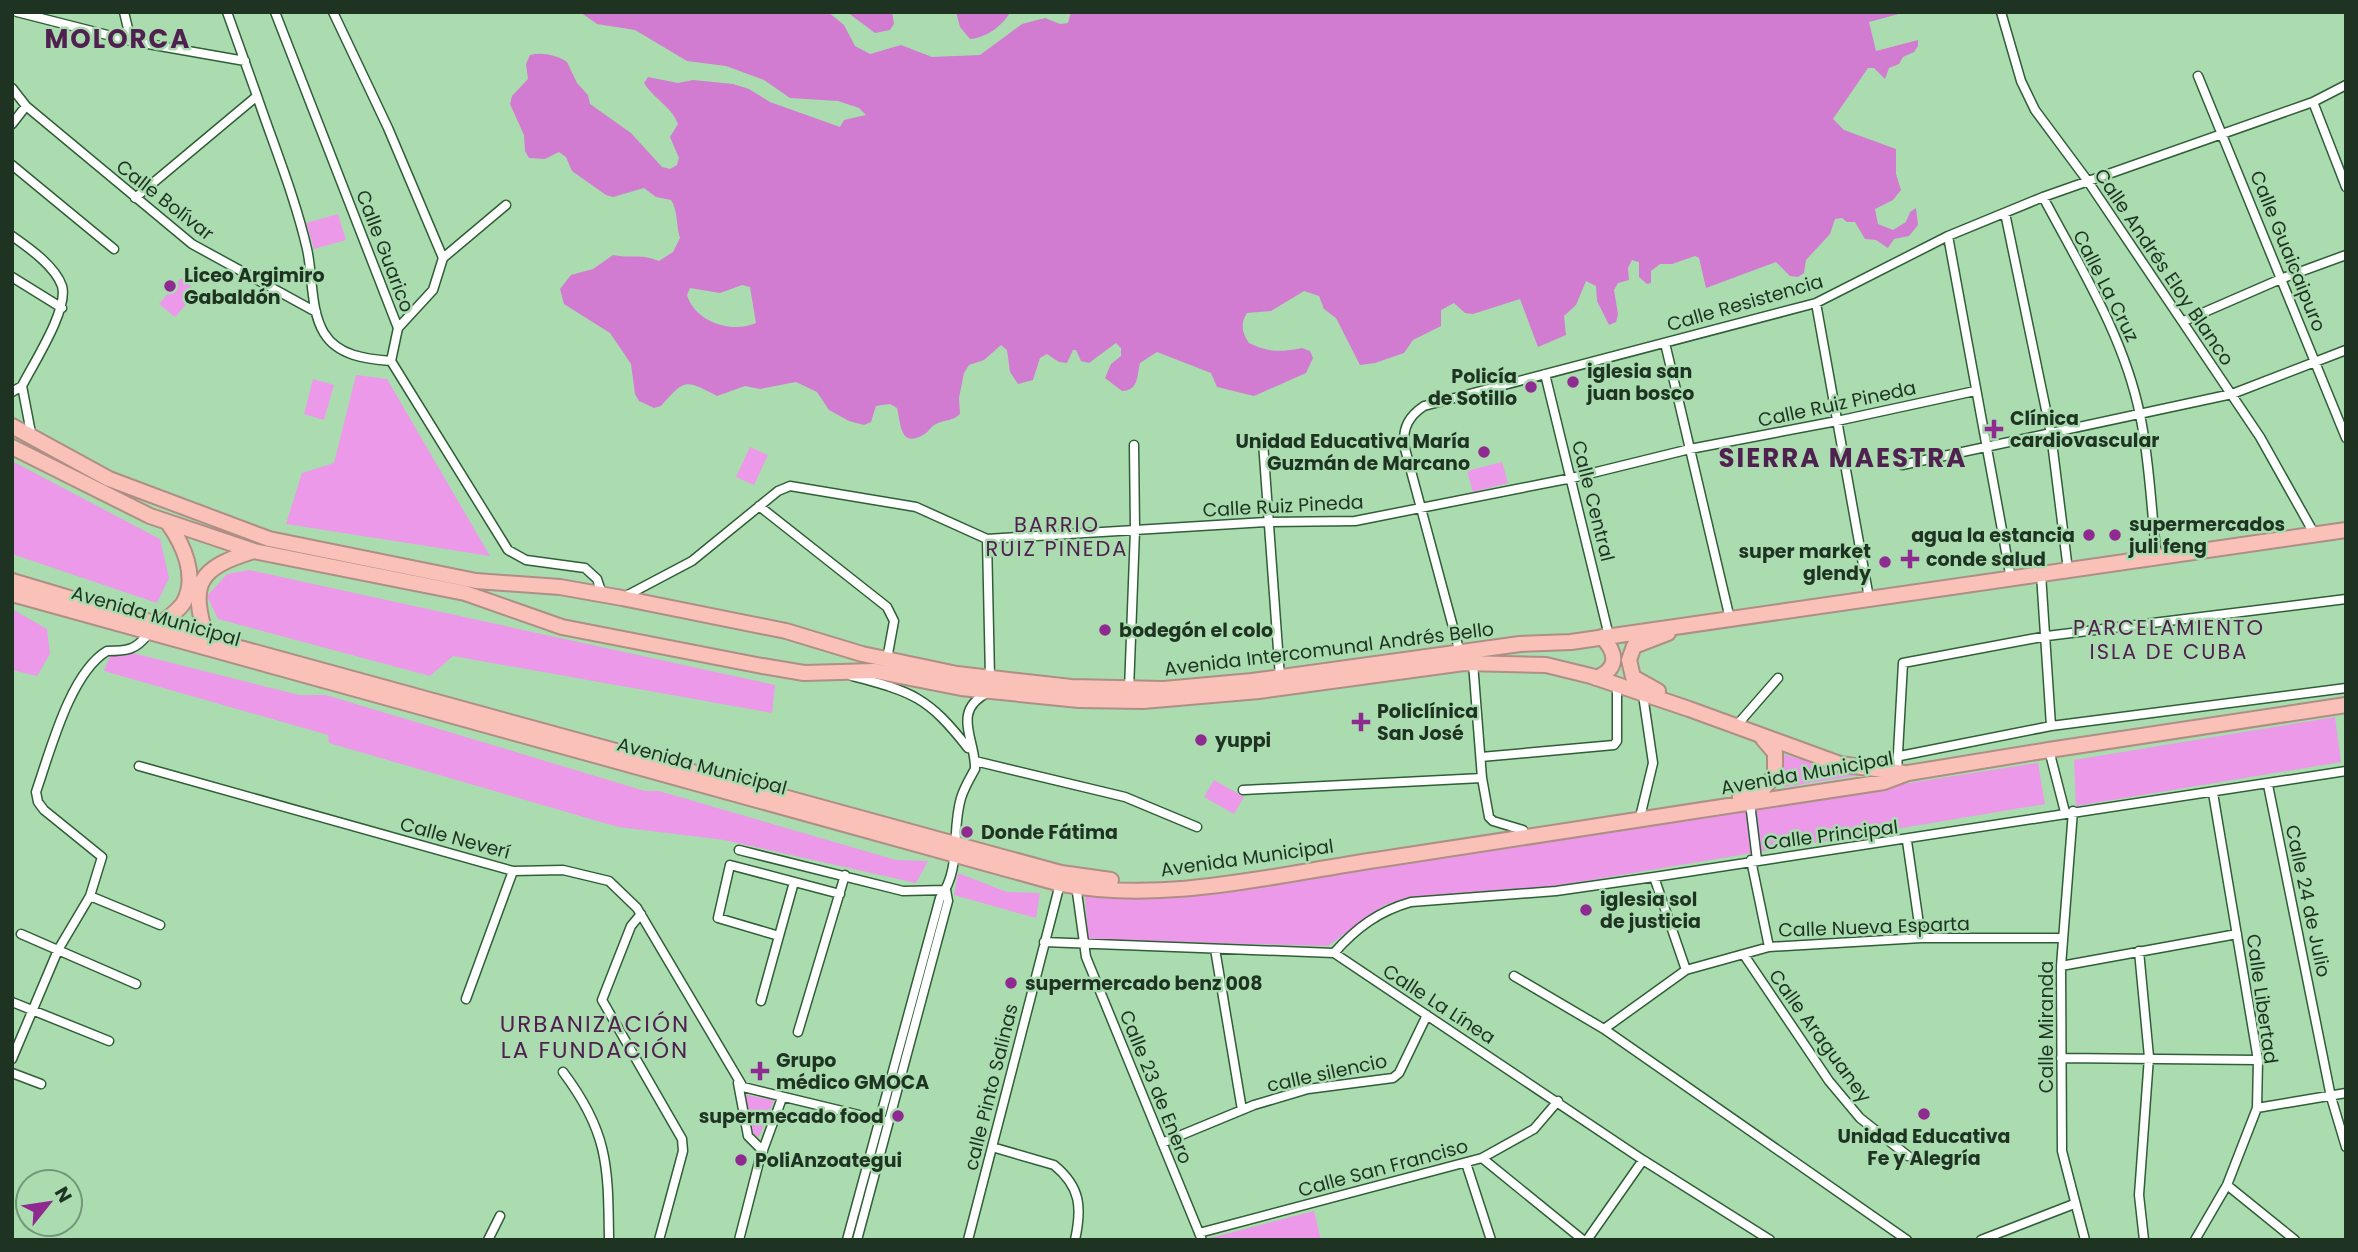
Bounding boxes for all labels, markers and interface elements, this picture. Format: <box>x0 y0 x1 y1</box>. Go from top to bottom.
district label: MOLORCA <box>44 21 192 57</box>
street label: Calle Bolívar <box>110 153 220 247</box>
street label: Calle Andrés Eloy Blanco <box>2088 163 2240 371</box>
street label: Calle Guaicaipuro <box>2243 166 2333 336</box>
street label: Calle Guarico <box>349 186 421 316</box>
street label: Calle La Cruz <box>2066 225 2146 347</box>
place label: Liceo Argimiro Gabaldón <box>184 262 325 311</box>
street label: Calle Resistencia <box>1664 268 1826 338</box>
marker: Liceo Argimiro Gabaldón <box>162 278 178 294</box>
place label: iglesia san juan bosco <box>1586 358 1694 407</box>
place label: Policía de Sotillo <box>1428 363 1517 412</box>
marker: iglesia san juan bosco <box>1565 374 1581 390</box>
street label: Calle Ruiz Pineda <box>1755 374 1919 434</box>
marker: Policía de Sotillo <box>1523 379 1539 395</box>
place label: Clínica cardiovascular <box>2010 405 2159 454</box>
marker: Clínica cardiovascular <box>1984 419 2004 439</box>
place label: Unidad Educativa María Guzmán de Marcano <box>1235 428 1470 477</box>
street label: Calle Central <box>1565 438 1621 564</box>
district label: SIERRA MAESTRA <box>1719 440 1967 476</box>
marker: Unidad Educativa María Guzmán de Marcano <box>1476 444 1492 460</box>
street label: Calle Ruiz Pineda <box>1202 488 1364 524</box>
district label: BARRIO RUIZ PINEDA <box>986 510 1128 563</box>
place label: supermercados juli feng <box>2128 511 2285 560</box>
place label: agua la estancia <box>1911 522 2075 549</box>
marker: agua la estancia <box>2081 527 2097 543</box>
marker: supermercados juli feng <box>2107 527 2123 543</box>
place label: super market glendy <box>1739 538 1872 587</box>
place label: conde salud <box>1926 546 2046 573</box>
marker: conde salud <box>1900 549 1920 569</box>
marker: super market glendy <box>1877 554 1893 570</box>
street label: Avenida Municipal <box>68 579 244 653</box>
district label: PARCELAMIENTO ISLA DE CUBA <box>2073 613 2265 666</box>
street label: Avenida Intercomunal Andrés Bello <box>1162 615 1496 683</box>
place label: bodegón el colo <box>1119 617 1273 644</box>
marker: bodegón el colo <box>1097 622 1113 638</box>
place label: Policlínica San José <box>1377 698 1478 747</box>
marker: Policlínica San José <box>1351 712 1371 732</box>
place label: yuppi <box>1214 727 1271 754</box>
street label: Avenida Municipal <box>614 730 790 802</box>
marker: yuppi <box>1193 732 1209 748</box>
street label: Avenida Municipal <box>1719 745 1895 801</box>
street label: Calle Neverí <box>397 810 513 866</box>
street label: Calle Principal <box>1762 813 1900 857</box>
place label: Donde Fátima <box>981 819 1118 846</box>
street label: Calle 24 de Julio <box>2279 822 2337 980</box>
marker: Donde Fátima <box>959 824 975 840</box>
street label: Avenida Municipal <box>1159 832 1335 884</box>
place label: iglesia sol de justicia <box>1600 886 1701 935</box>
marker: iglesia sol de justicia <box>1578 902 1594 918</box>
street label: Calle Nueva Esparta <box>1778 910 1970 944</box>
street label: Calle Libertad <box>2240 932 2284 1066</box>
street label: Calle La Línea <box>1377 957 1501 1051</box>
street label: Calle Miranda <box>2033 961 2060 1093</box>
street label: Calle Araguaney <box>1762 964 1878 1108</box>
place label: supermercado benz 008 <box>1025 970 1262 997</box>
marker: supermercado benz 008 <box>1003 975 1019 991</box>
street label: calle Pinto Salinas <box>957 1001 1025 1173</box>
street label: Calle 23 de Enero <box>1113 1006 1199 1168</box>
district label: URBANIZACIÓN LA FUNDACIÓN <box>500 1008 690 1066</box>
place label: Grupo médico GMOCA <box>776 1047 929 1096</box>
street label: calle silencio <box>1264 1047 1390 1099</box>
marker: Grupo médico GMOCA <box>750 1061 770 1081</box>
place label: supermecado food <box>699 1103 884 1130</box>
marker: Unidad Educativa Fe y Alegría <box>1916 1106 1932 1122</box>
marker: supermecado food <box>890 1108 906 1124</box>
place label: Unidad Educativa Fe y Alegría <box>1837 1123 2011 1172</box>
street label: Calle San Franciso <box>1295 1132 1471 1204</box>
place label: PoliAnzoategui <box>755 1147 902 1174</box>
marker: PoliAnzoategui <box>733 1152 749 1168</box>
north arrow <box>14 1168 84 1238</box>
text: N <box>48 1182 79 1208</box>

